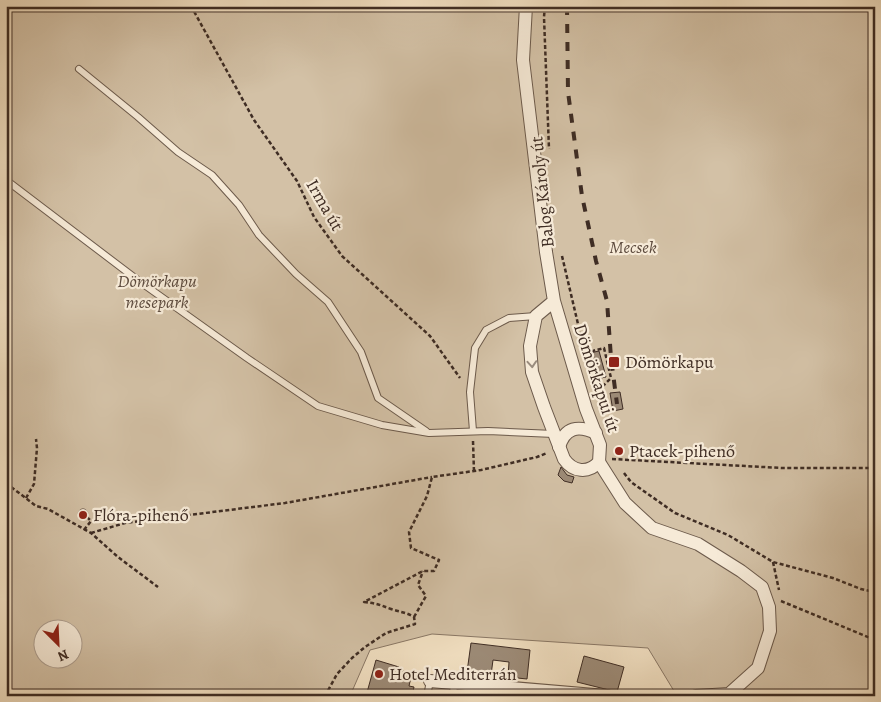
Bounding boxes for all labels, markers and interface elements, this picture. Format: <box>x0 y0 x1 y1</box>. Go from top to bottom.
street label: Balog Károly út <box>524 135 560 249</box>
street label: Irma út <box>301 175 349 235</box>
park label: Mecsek <box>609 235 657 259</box>
park label: Dömörkapu mesepark <box>117 269 197 314</box>
street label: Dömörkapui út <box>568 321 626 435</box>
place label: Dömörkapu <box>625 350 714 374</box>
marker: Dömörkapu <box>607 355 621 369</box>
one-way arrow <box>526 360 537 368</box>
place label: Ptacek-pihenő <box>629 439 735 463</box>
marker: Ptacek-pihenő <box>613 445 625 457</box>
place label: Flóra-pihenő <box>93 503 189 527</box>
marker: Flóra-pihenő <box>77 509 89 521</box>
north arrow <box>32 620 82 670</box>
text: N <box>55 645 72 666</box>
place label: Hotel Mediterrán <box>389 662 517 686</box>
marker: Hotel Mediterrán <box>373 668 385 680</box>

